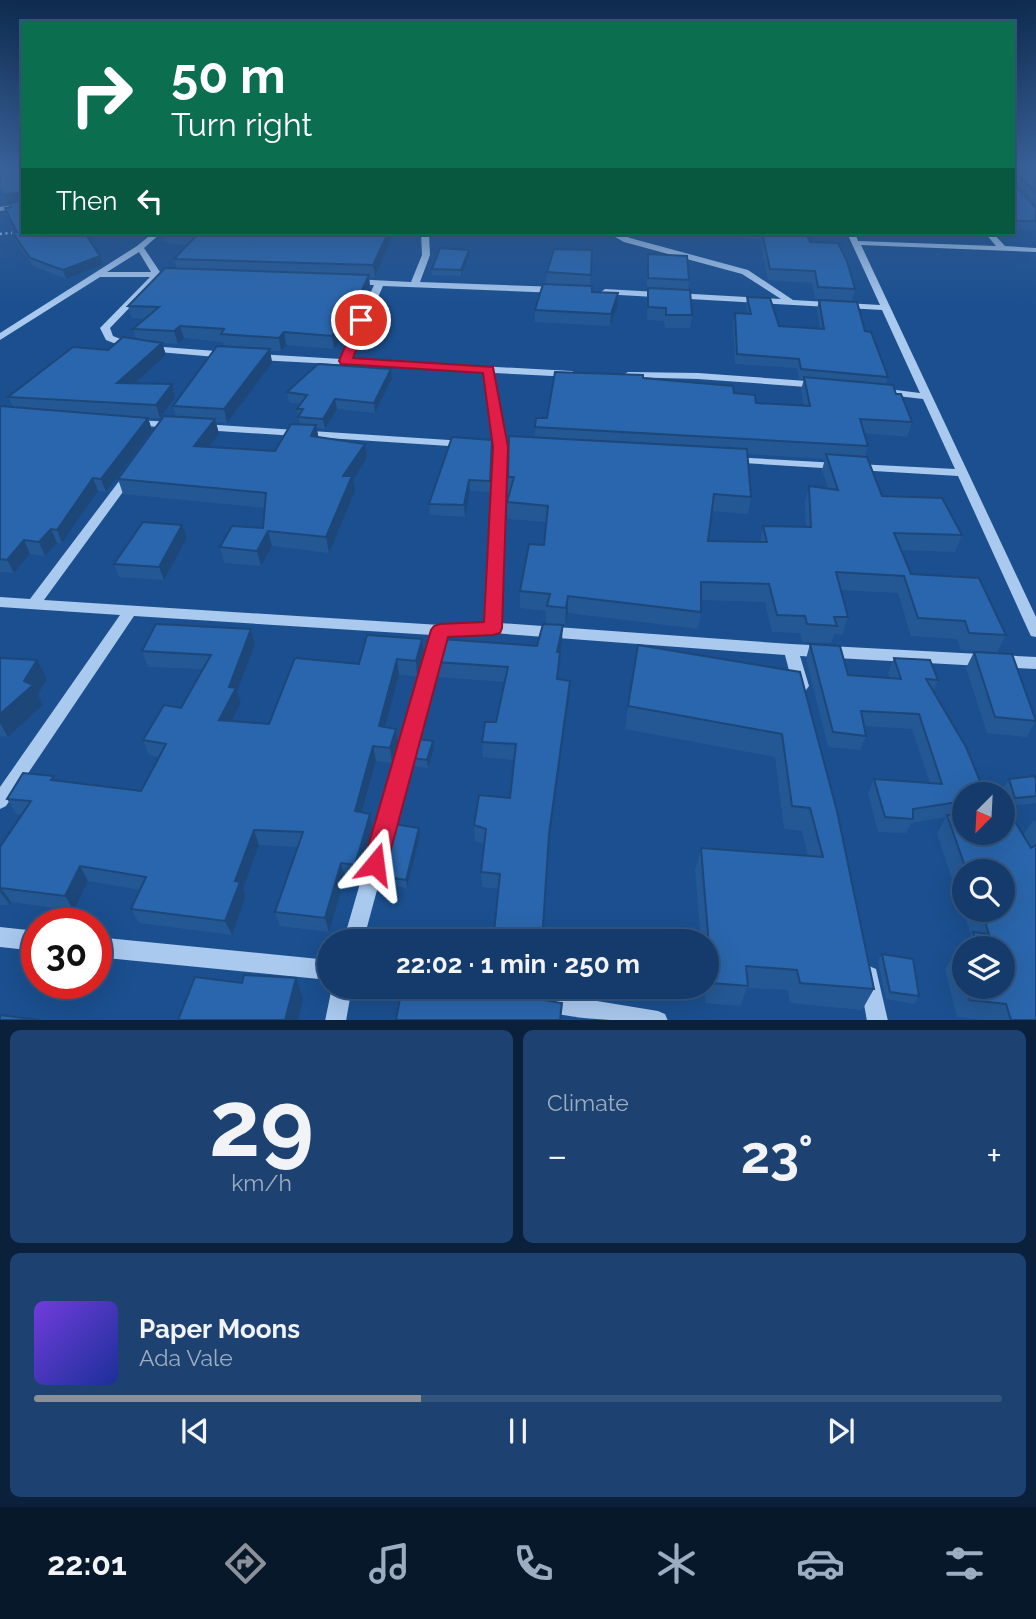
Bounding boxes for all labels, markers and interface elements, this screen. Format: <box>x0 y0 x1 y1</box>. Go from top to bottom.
text: 50 m <box>171 47 286 104</box>
icon: right <box>56 49 147 140</box>
text: Turn right <box>171 106 312 143</box>
icon: left <box>131 182 169 220</box>
text: Then <box>56 186 117 216</box>
pin <box>331 290 391 350</box>
icon: arrive <box>342 301 380 339</box>
north arrow <box>952 782 1015 845</box>
map controls <box>952 782 1015 999</box>
position arrow <box>338 827 412 901</box>
button: search <box>952 859 1015 922</box>
speed limit sign: 30 <box>21 908 112 999</box>
button: layers <box>952 936 1015 999</box>
text: 22:02 · 1 min · 250 m <box>396 949 640 979</box>
text: 29 <box>209 1070 314 1177</box>
text: Climate <box>547 1089 629 1116</box>
text: 23° <box>741 1124 813 1185</box>
text: − <box>547 1133 567 1178</box>
text: + <box>986 1133 1002 1178</box>
text: km/h <box>231 1169 292 1196</box>
text: Paper Moons <box>139 1314 300 1344</box>
text: Ada Vale <box>139 1344 233 1371</box>
icon: previous <box>176 1412 214 1450</box>
icon: pause <box>499 1412 537 1450</box>
icon: next <box>822 1412 860 1450</box>
icon: directions <box>221 1539 270 1588</box>
icon: music <box>365 1539 414 1588</box>
icon: phone <box>509 1539 558 1588</box>
icon: climate <box>652 1539 701 1588</box>
icon: car <box>796 1539 845 1588</box>
icon: filters <box>940 1539 989 1588</box>
text: 22:01 <box>47 1545 127 1582</box>

